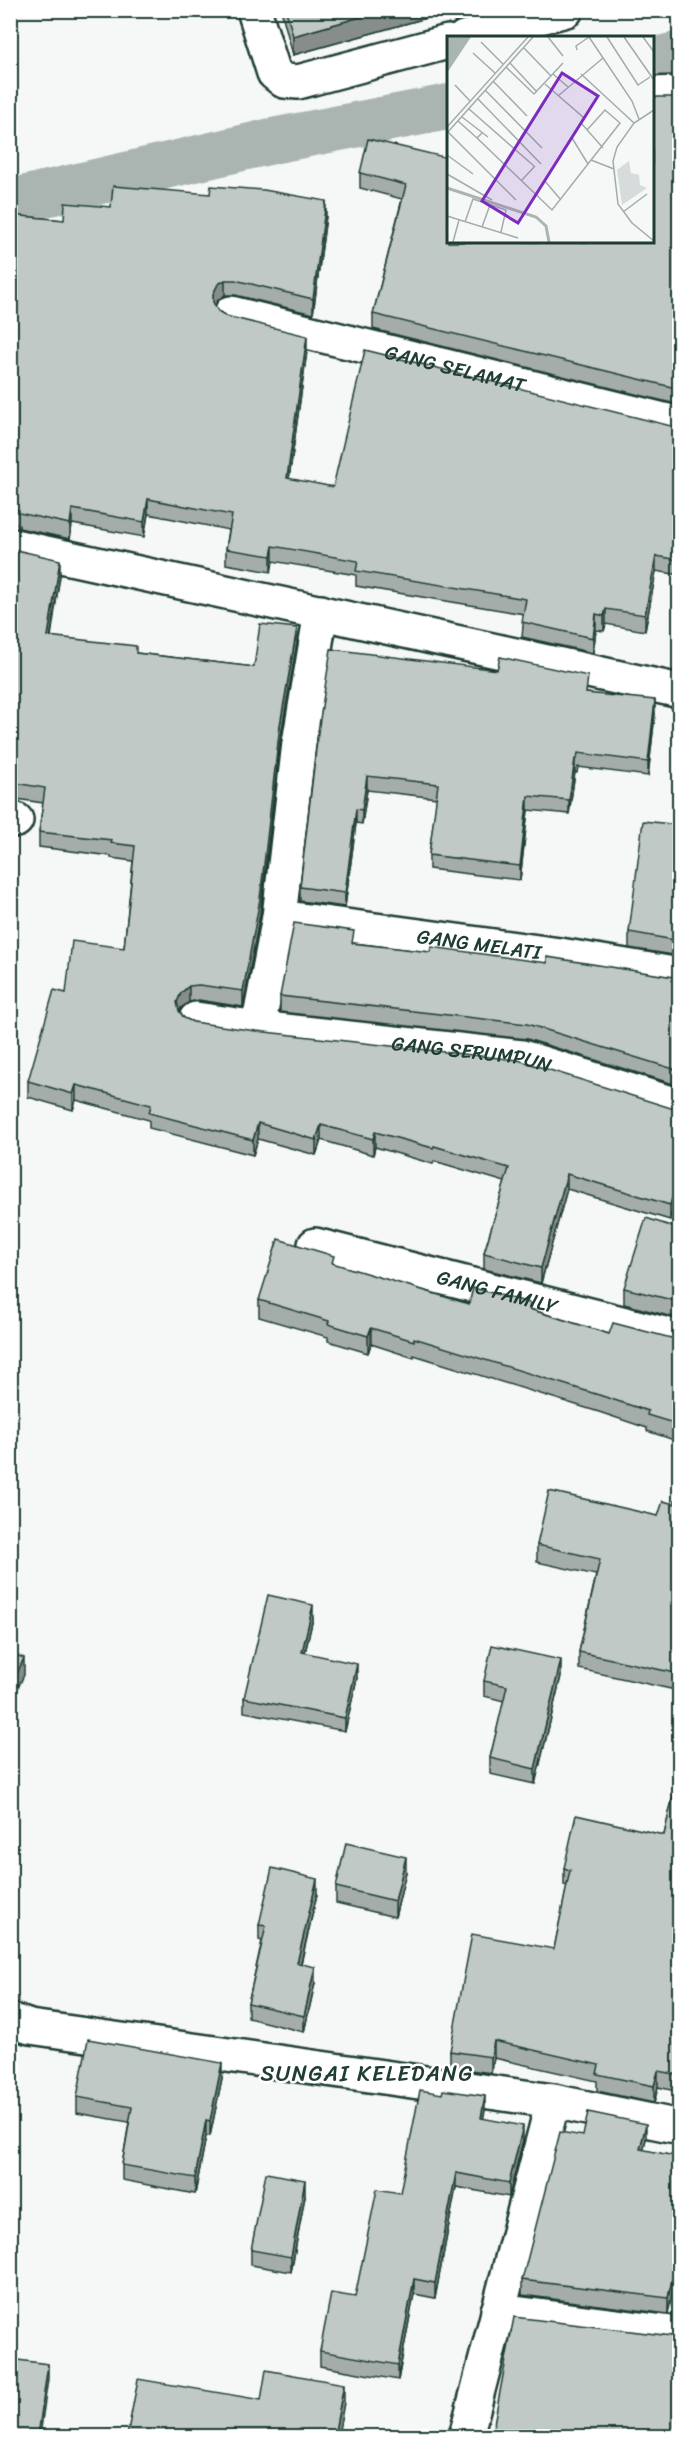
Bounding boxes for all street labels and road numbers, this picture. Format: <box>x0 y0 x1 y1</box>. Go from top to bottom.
street label: GANG SELAMAT <box>381 335 531 404</box>
street label: GANG MELATI <box>415 919 544 970</box>
street label: GANG SERUMPUN <box>390 1026 556 1083</box>
street label: GANG FAMILY <box>433 1260 563 1325</box>

